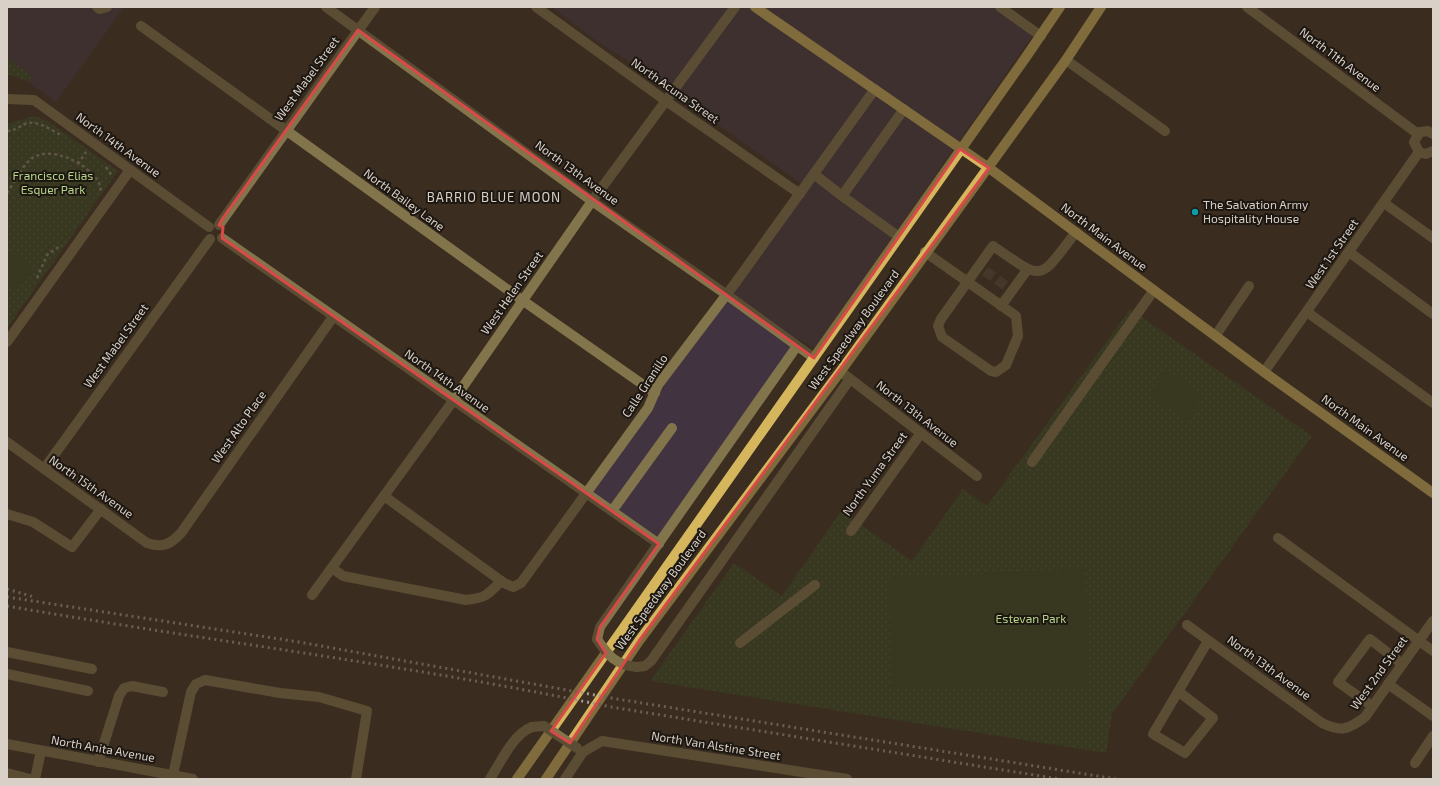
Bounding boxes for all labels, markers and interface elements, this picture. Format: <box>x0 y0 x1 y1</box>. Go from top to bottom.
street label: North 11th Avenue <box>1297 24 1384 94</box>
street label: West Mabel Street <box>271 33 342 123</box>
street label: North Acuna Street <box>629 55 722 126</box>
street label: North 14th Avenue <box>74 109 163 179</box>
street label: North 13th Avenue <box>533 137 622 207</box>
street label: North Bailey Lane <box>362 165 448 233</box>
park label: Francisco Elias Esquer Park <box>13 168 93 196</box>
district label: BARRIO BLUE MOON <box>427 189 561 205</box>
place label: The Salvation Army Hospitality House <box>1203 197 1309 225</box>
street label: North Main Avenue <box>1059 199 1150 273</box>
marker: The Salvation Army Hospitality House <box>1190 207 1200 217</box>
street label: West 1st Street <box>1302 215 1361 291</box>
street label: West Helen Street <box>477 248 545 337</box>
street label: West Speedway Boulevard <box>805 267 902 392</box>
street label: West Mabel Street <box>80 300 151 390</box>
street label: North 14th Avenue <box>402 346 493 415</box>
street label: Calle Granillo <box>619 351 670 420</box>
street label: North 13th Avenue <box>874 377 961 449</box>
street label: West Alto Place <box>208 388 268 465</box>
street label: North Main Avenue <box>1319 391 1412 463</box>
street label: North Yuma Street <box>839 428 910 518</box>
street label: North 15th Avenue <box>47 452 136 520</box>
street label: West Speedway Boulevard <box>612 527 709 652</box>
park label: Estevan Park <box>996 611 1066 625</box>
street label: North 13th Avenue <box>1225 632 1314 702</box>
street label: West 2nd Street <box>1347 633 1410 712</box>
street label: North Van Alstine Street <box>650 728 782 762</box>
street label: North Anita Avenue <box>50 732 156 764</box>

